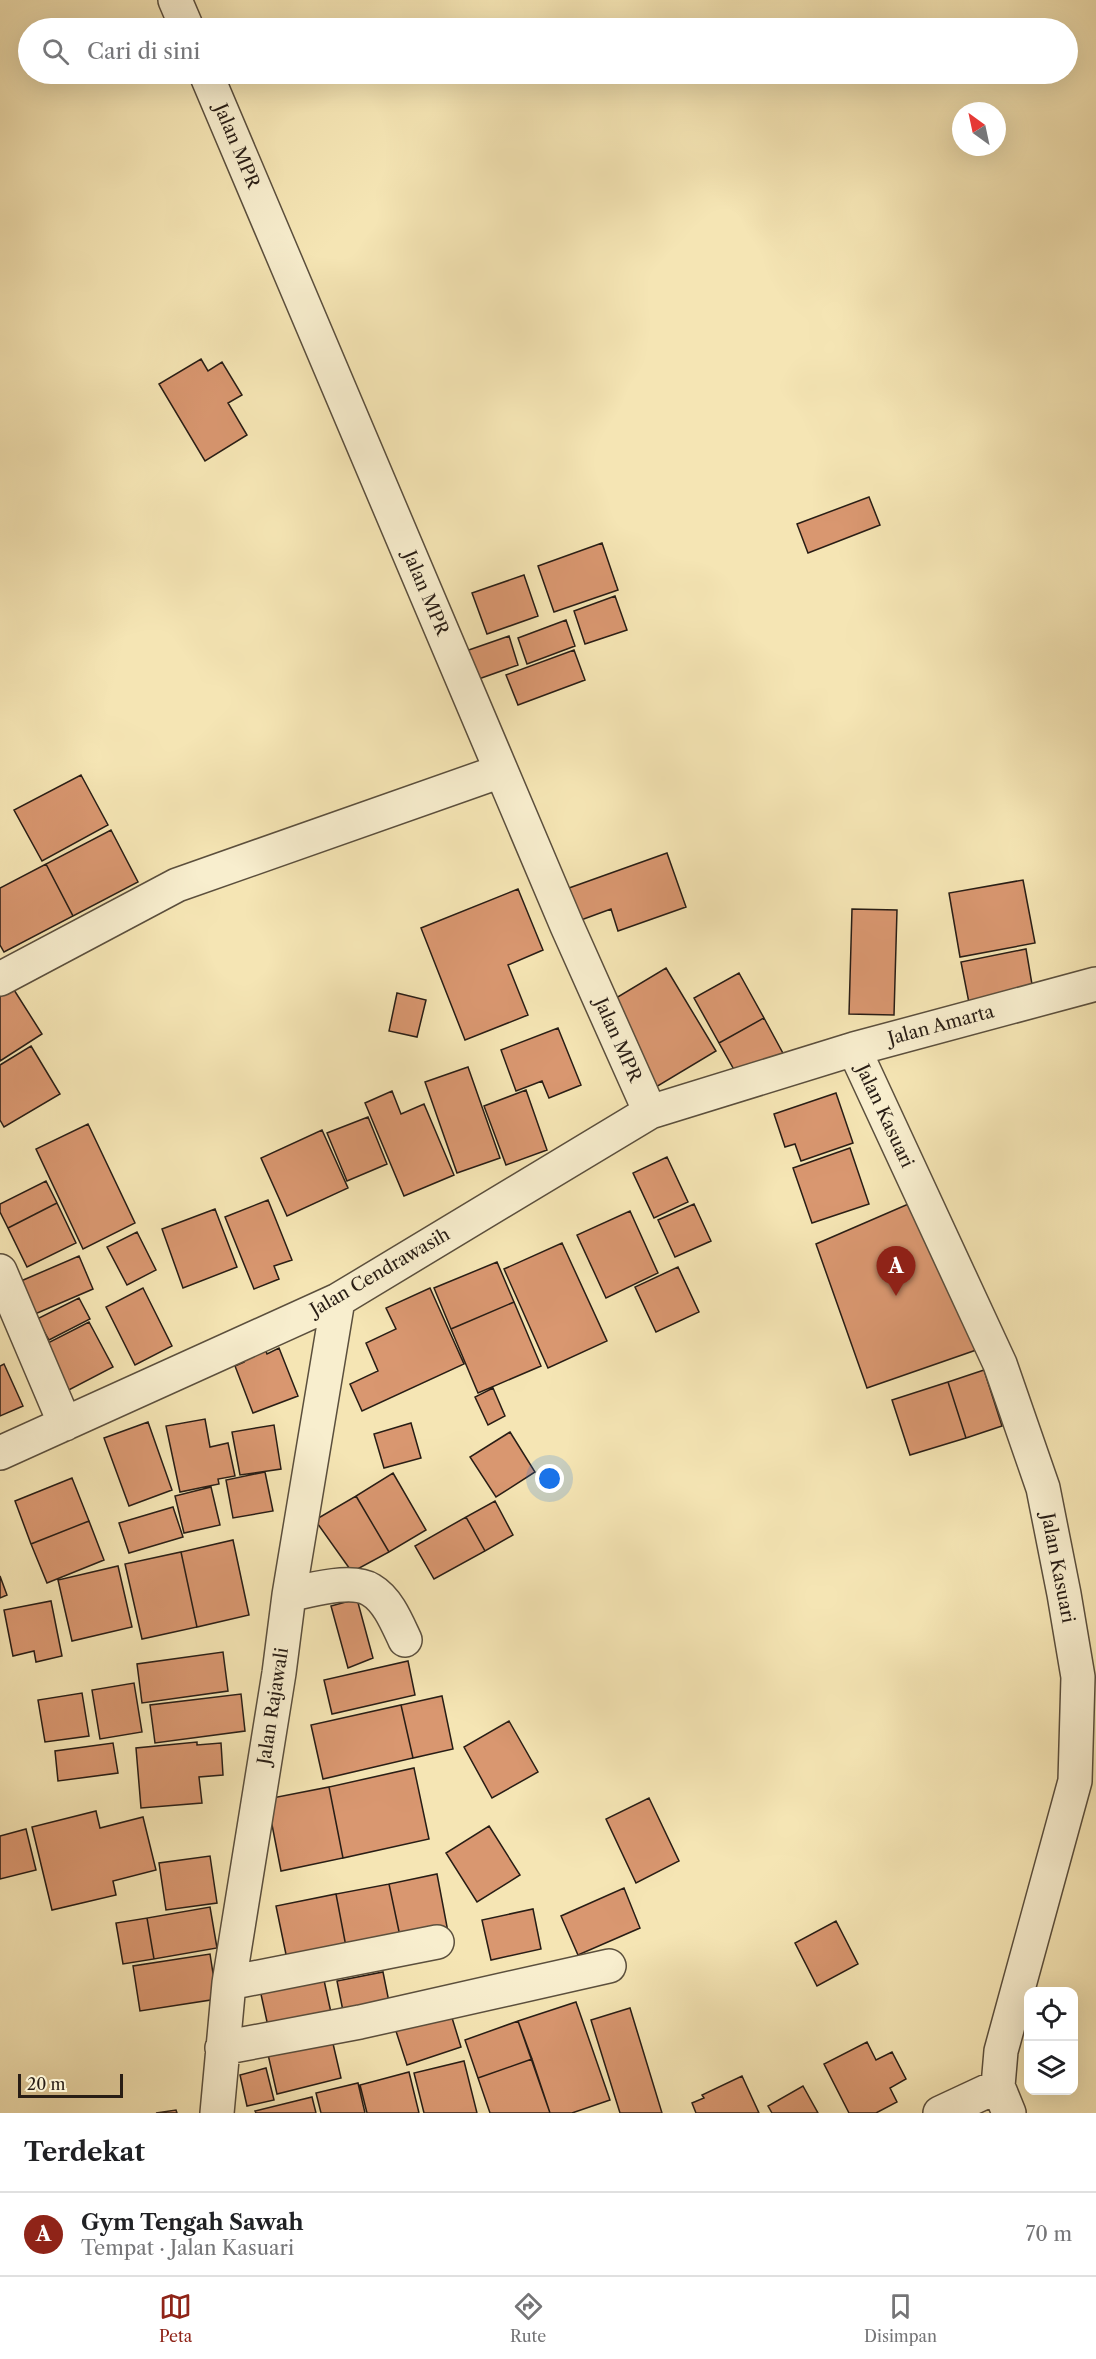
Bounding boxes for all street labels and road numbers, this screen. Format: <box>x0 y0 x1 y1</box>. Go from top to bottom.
street label: Jalan MPR <box>208 98 265 192</box>
street label: Jalan MPR <box>397 545 454 639</box>
street label: Jalan MPR <box>589 992 647 1086</box>
street label: Jalan Amarta <box>883 1000 997 1050</box>
street label: Jalan Kasuari <box>850 1058 919 1172</box>
street label: Jalan Cendrawasih <box>304 1223 454 1322</box>
street label: Jalan Kasuari <box>1036 1508 1080 1625</box>
street label: Jalan Rajawali <box>252 1645 293 1769</box>

